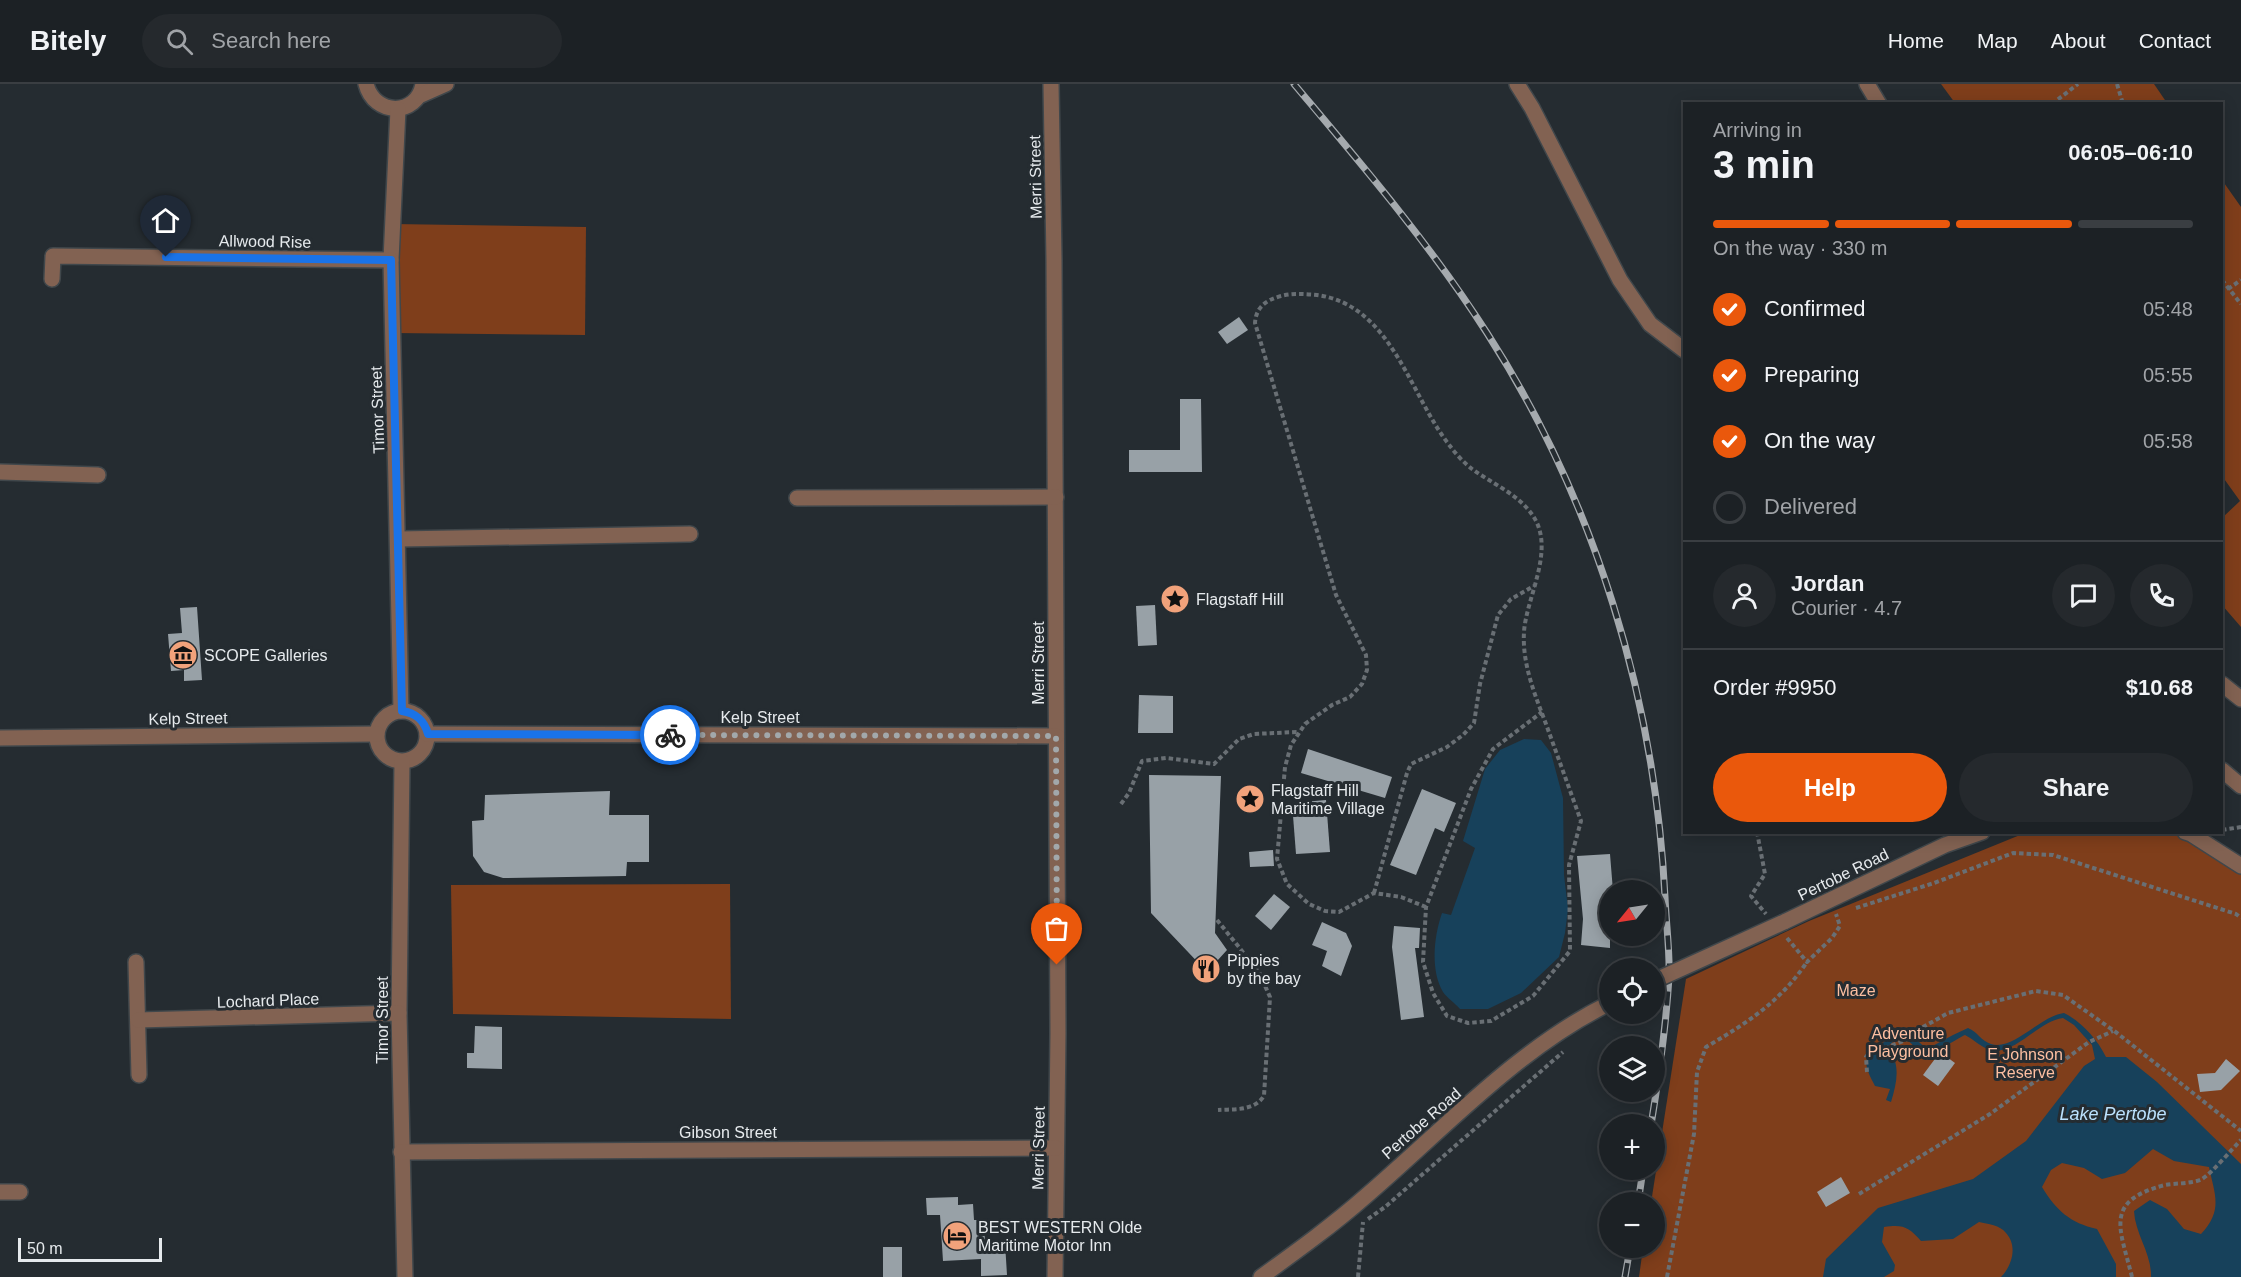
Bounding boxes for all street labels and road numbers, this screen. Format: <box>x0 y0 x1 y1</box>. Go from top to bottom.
street label: Merri Street <box>1026 135 1045 219</box>
street label: Allwood Rise <box>219 232 311 251</box>
street label: Timor Street <box>367 365 388 454</box>
street label: Merri Street <box>1030 621 1047 705</box>
street label: Kelp Street <box>148 709 228 728</box>
street label: Kelp Street <box>720 709 800 726</box>
street label: Pertobe Road <box>1795 845 1891 904</box>
street label: Timor Street <box>374 976 391 1064</box>
street label: Lochard Place <box>217 990 320 1011</box>
street label: Pertobe Road <box>1378 1085 1464 1162</box>
street label: Merri Street <box>1029 1106 1048 1190</box>
street label: Gibson Street <box>679 1124 777 1141</box>

